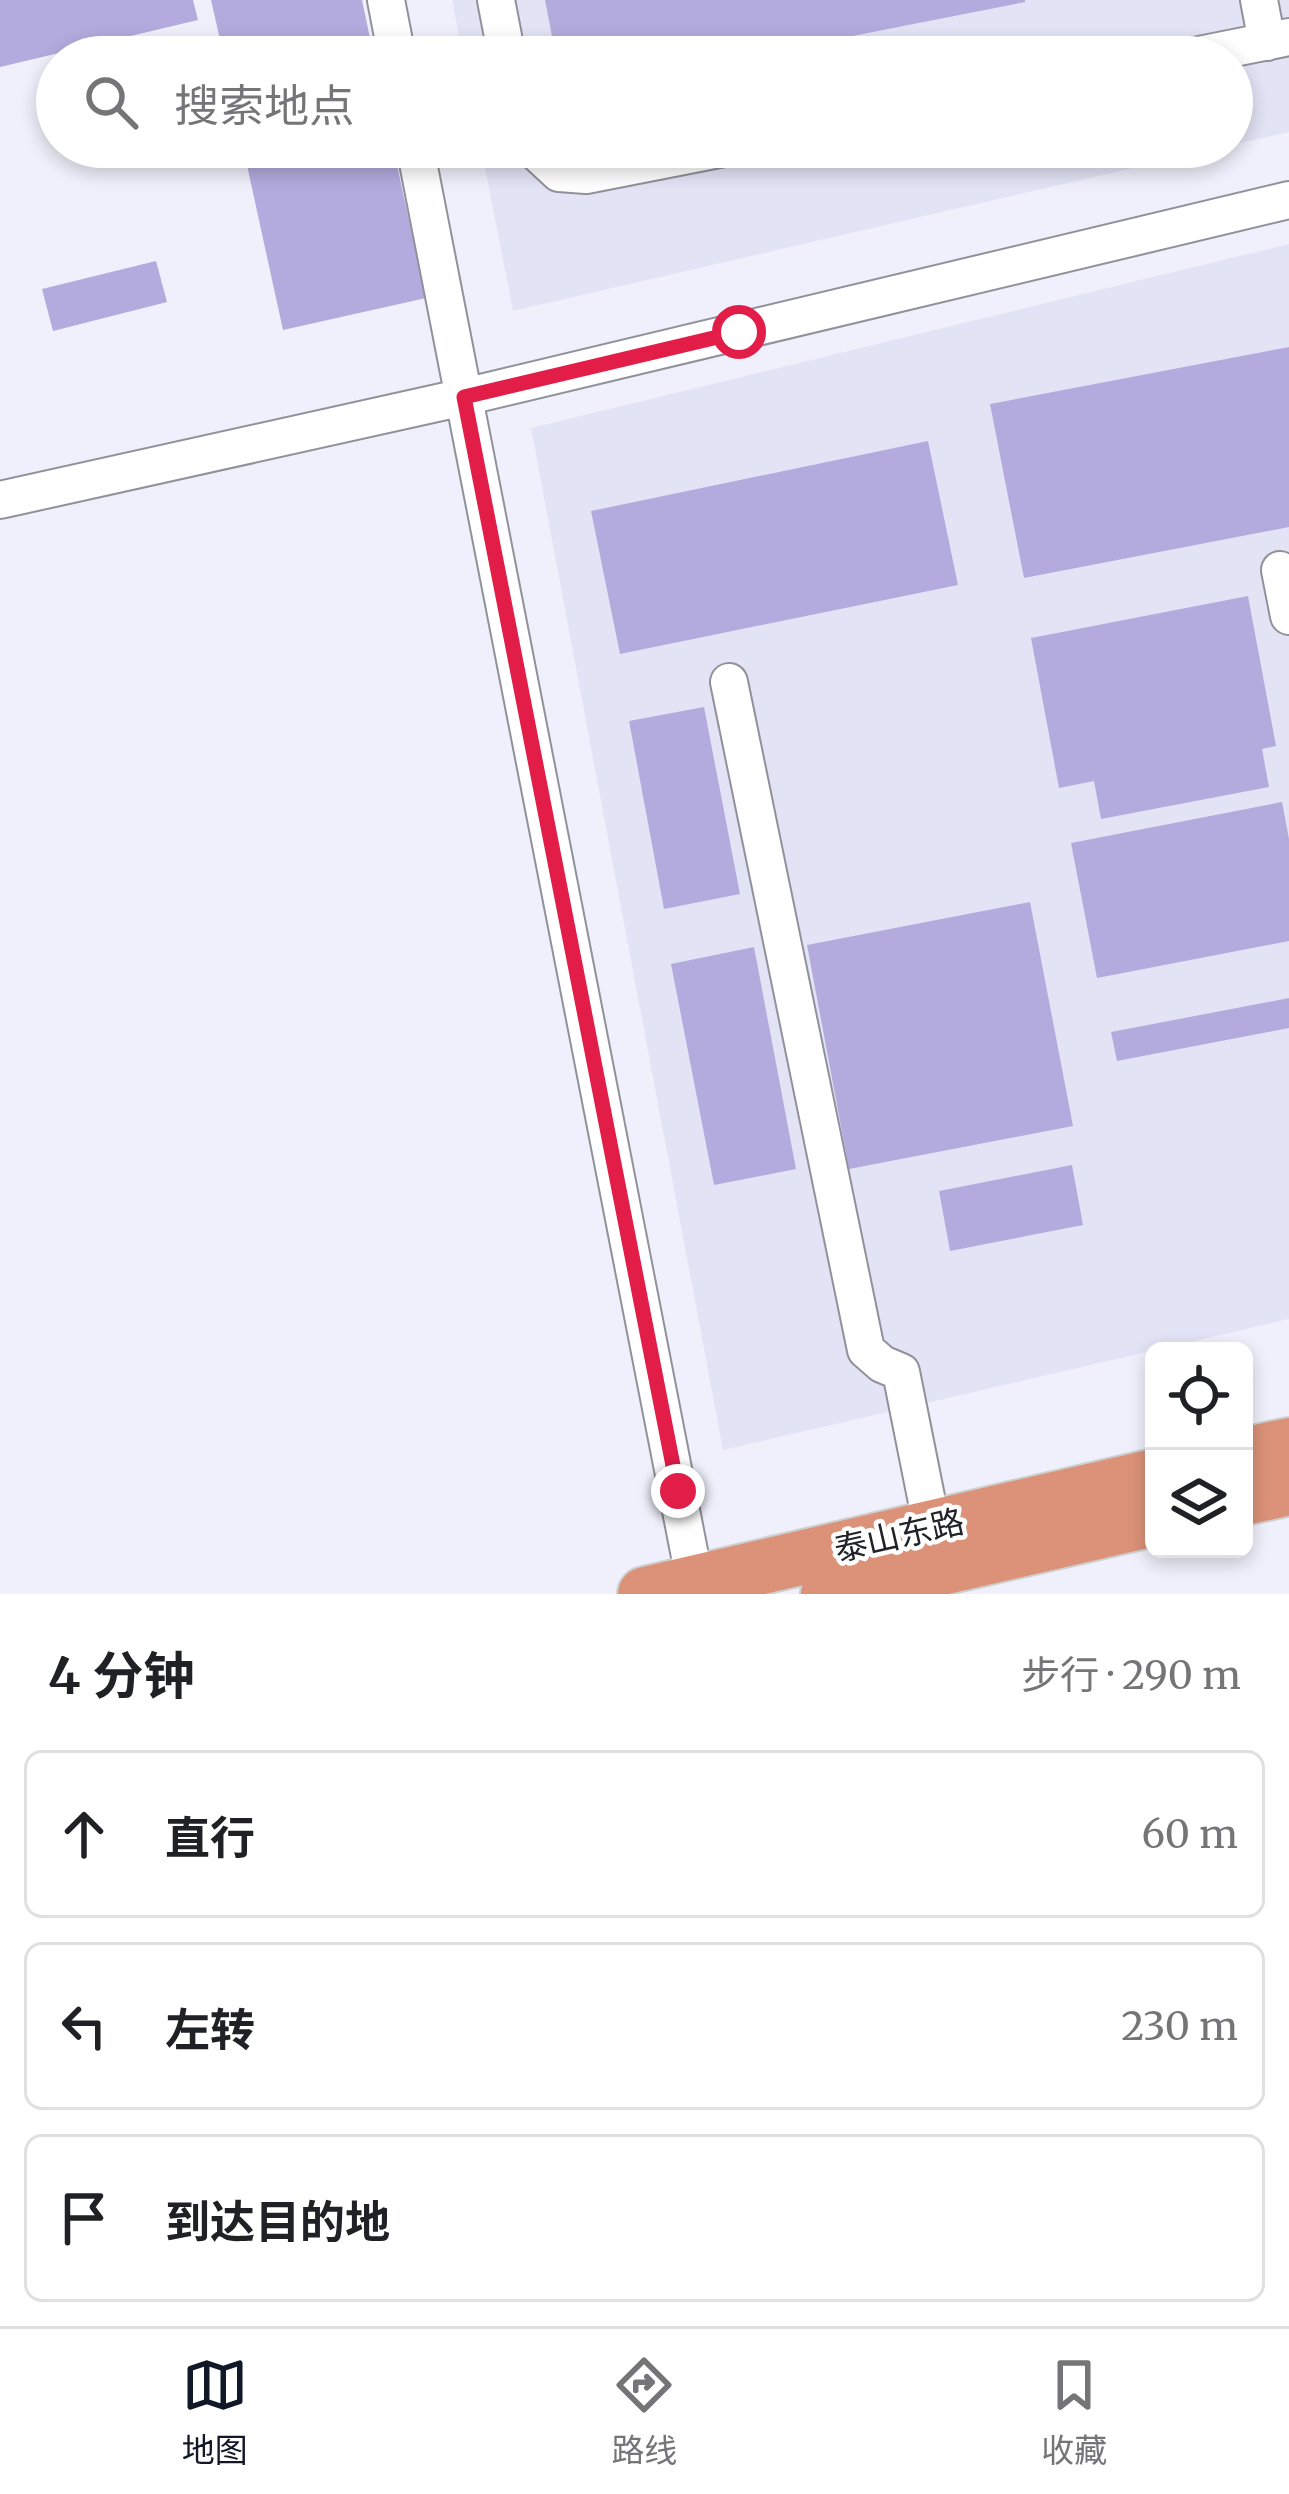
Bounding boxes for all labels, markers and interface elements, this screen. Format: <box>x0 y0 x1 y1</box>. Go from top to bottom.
search box <box>36 36 1253 168</box>
icon: search <box>78 69 144 135</box>
text: 搜索地点 <box>174 78 354 134</box>
route start <box>712 305 766 359</box>
map controls <box>1145 1342 1253 1558</box>
button: locate <box>1145 1342 1253 1450</box>
button: layers <box>1145 1450 1253 1558</box>
route end <box>651 1464 705 1518</box>
street label: 泰山东路 <box>830 1501 968 1570</box>
text: 4 分钟 <box>48 1644 195 1708</box>
text: 步行 · 290 m <box>1021 1651 1241 1700</box>
icon: ahead <box>51 1801 117 1867</box>
text: 直行 <box>165 1810 255 1866</box>
text: 60 m <box>1141 1810 1238 1859</box>
icon: left <box>51 1993 117 2059</box>
text: 左转 <box>165 2002 255 2058</box>
text: 230 m <box>1121 2002 1238 2051</box>
icon: arrive <box>51 2185 117 2251</box>
text: 到达目的地 <box>165 2194 390 2250</box>
tab: 地图 <box>182 2352 248 2472</box>
tab: 路线 <box>611 2352 677 2472</box>
tab: 收藏 <box>1041 2352 1107 2472</box>

